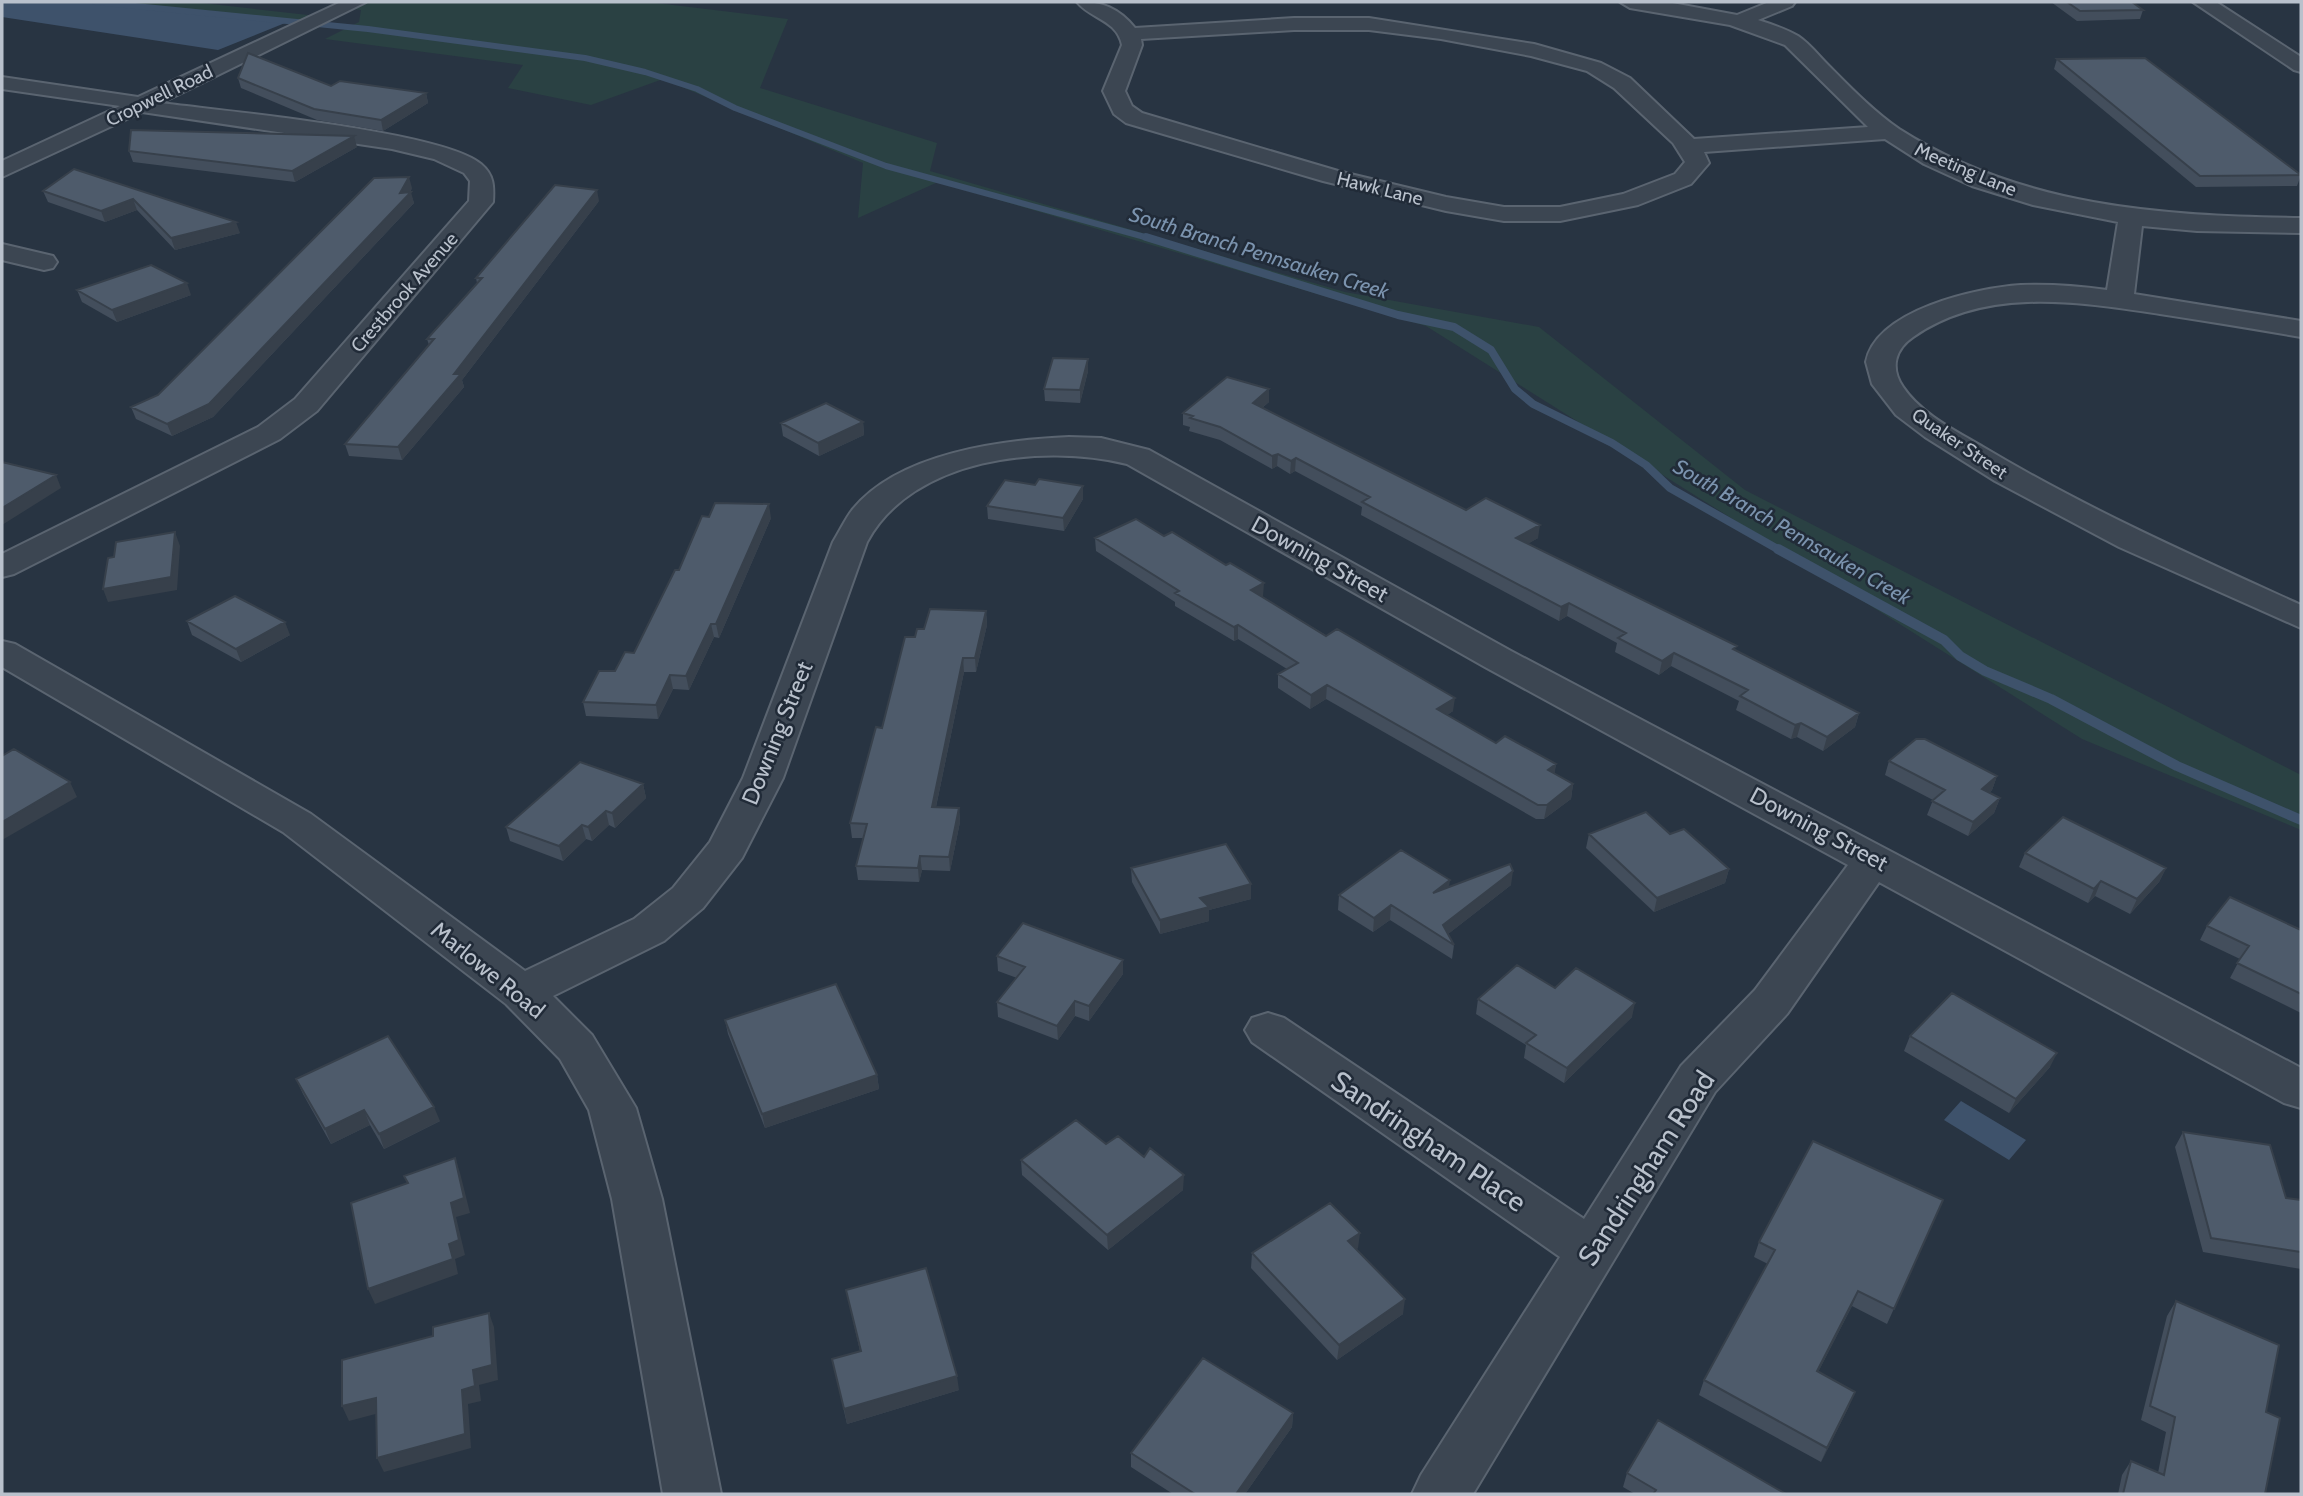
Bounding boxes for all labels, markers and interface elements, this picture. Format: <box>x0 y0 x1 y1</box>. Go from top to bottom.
street label: Cropwell Road <box>102 60 216 131</box>
street label: Meeting Lane <box>1911 138 2020 201</box>
street label: Hawk Lane <box>1335 167 1425 210</box>
water label: South Branch Pennsauken Creek <box>1127 201 1393 304</box>
street label: Crestbrook Avenue <box>346 227 463 357</box>
street label: Quaker Street <box>1907 403 2012 484</box>
water label: South Branch Pennsauken Creek <box>1669 453 1916 610</box>
street label: Downing Street <box>1247 510 1394 608</box>
street label: Downing Street <box>736 657 819 809</box>
street label: Downing Street <box>1745 781 1893 877</box>
street label: Marlowe Road <box>426 916 550 1024</box>
street label: Sandringham Place <box>1325 1063 1533 1219</box>
street label: Sandringham Road <box>1570 1064 1722 1272</box>

